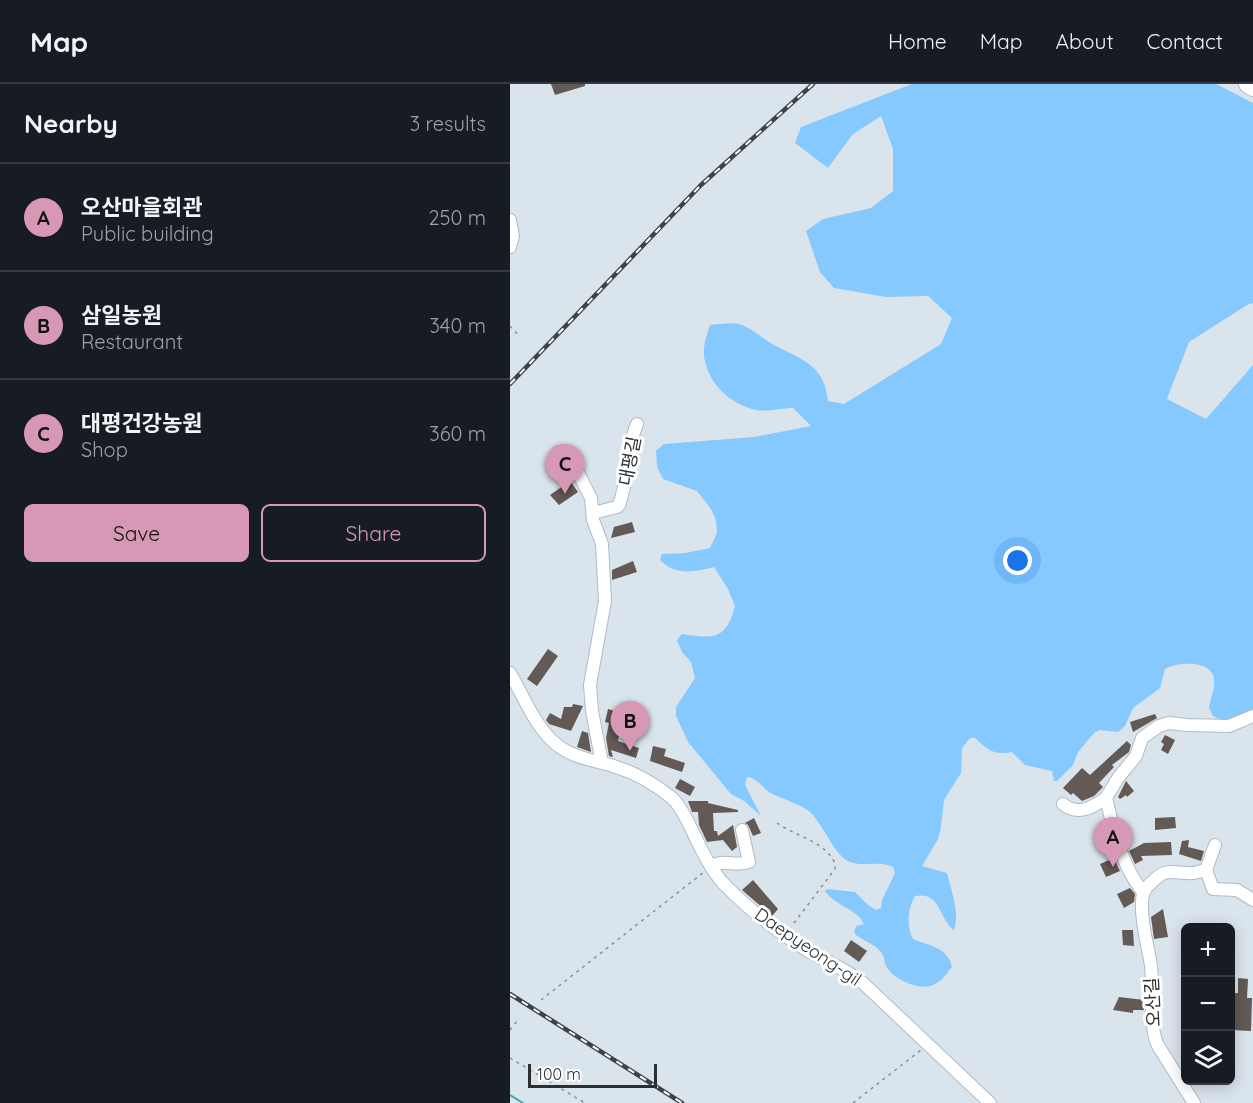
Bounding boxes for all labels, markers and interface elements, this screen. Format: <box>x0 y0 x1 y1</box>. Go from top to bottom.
text: Map <box>30 24 88 59</box>
text: Home <box>888 28 947 54</box>
text: Map <box>980 28 1023 54</box>
text: About <box>1056 28 1114 54</box>
text: Contact <box>1147 28 1223 54</box>
text: Nearby <box>24 107 118 140</box>
text: 3 results <box>410 111 486 136</box>
text: 오산마을회관 <box>81 193 202 221</box>
text: A <box>37 205 50 230</box>
text: 250 m <box>428 205 486 230</box>
text: Public building <box>81 221 214 246</box>
text: 삼일농원 <box>81 301 162 329</box>
text: B <box>37 313 50 338</box>
text: 340 m <box>429 313 486 338</box>
text: Restaurant <box>81 329 183 354</box>
text: 대평건강농원 <box>81 409 202 437</box>
text: C <box>37 421 50 446</box>
text: 360 m <box>429 421 486 446</box>
street label: 대평길 <box>613 434 646 487</box>
text: Shop <box>81 437 128 462</box>
pin: C <box>546 444 584 494</box>
button: Save <box>24 504 249 562</box>
button: Share <box>261 504 486 562</box>
your location <box>1003 546 1032 575</box>
pin: B <box>610 702 650 751</box>
pin: A <box>1094 818 1132 867</box>
street label: Daepyeong-gil <box>750 902 866 991</box>
map controls <box>1181 923 1235 1085</box>
button: + <box>1181 923 1235 977</box>
street label: 오산길 <box>1140 977 1165 1027</box>
button: − <box>1181 977 1235 1031</box>
button: layers <box>1181 1031 1235 1085</box>
scale bar <box>528 1061 657 1088</box>
text: 100 m <box>537 1064 581 1084</box>

